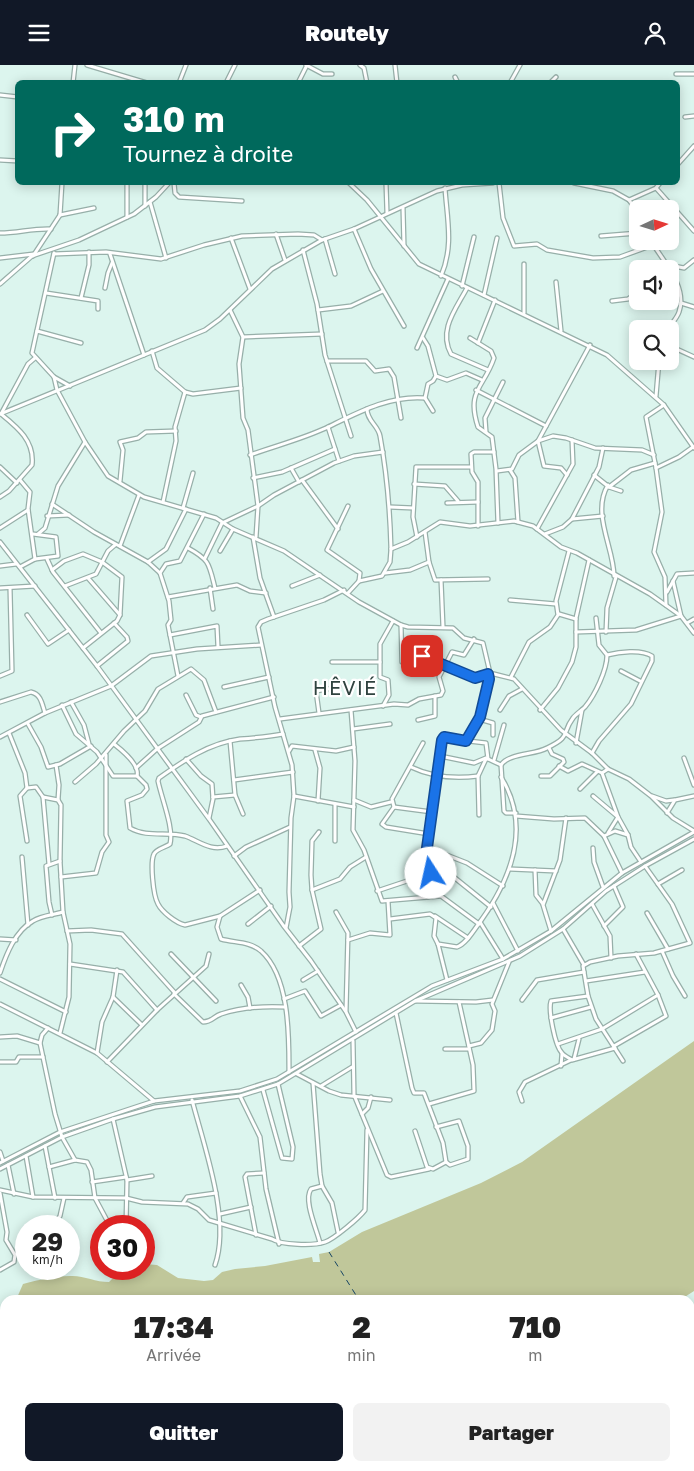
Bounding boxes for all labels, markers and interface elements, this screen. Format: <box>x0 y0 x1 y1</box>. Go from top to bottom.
icon: menu <box>25 19 53 47</box>
text: Routely <box>305 19 389 46</box>
icon: person <box>641 19 669 47</box>
text: 310 m <box>123 98 225 140</box>
icon: right <box>40 100 105 165</box>
text: Tournez à droite <box>123 140 293 167</box>
north arrow <box>629 200 679 250</box>
map controls <box>629 200 679 370</box>
button: sound <box>629 260 679 310</box>
button: search <box>629 320 679 370</box>
pin <box>401 635 443 677</box>
icon: arrive <box>408 642 436 670</box>
district label: HÊVIÉ <box>313 675 377 699</box>
position arrow <box>404 846 456 898</box>
speed limit sign: 30 <box>90 1215 155 1280</box>
text: 29 <box>32 1226 63 1257</box>
text: km/h <box>32 1252 63 1267</box>
text: 17:34 <box>134 1309 214 1345</box>
text: 2 <box>352 1309 371 1345</box>
text: 710 <box>509 1309 561 1345</box>
text: Arrivée <box>146 1345 201 1365</box>
text: min <box>347 1345 376 1365</box>
text: m <box>528 1345 542 1365</box>
button: Quitter <box>25 1403 343 1461</box>
button: Partager <box>353 1403 670 1461</box>

